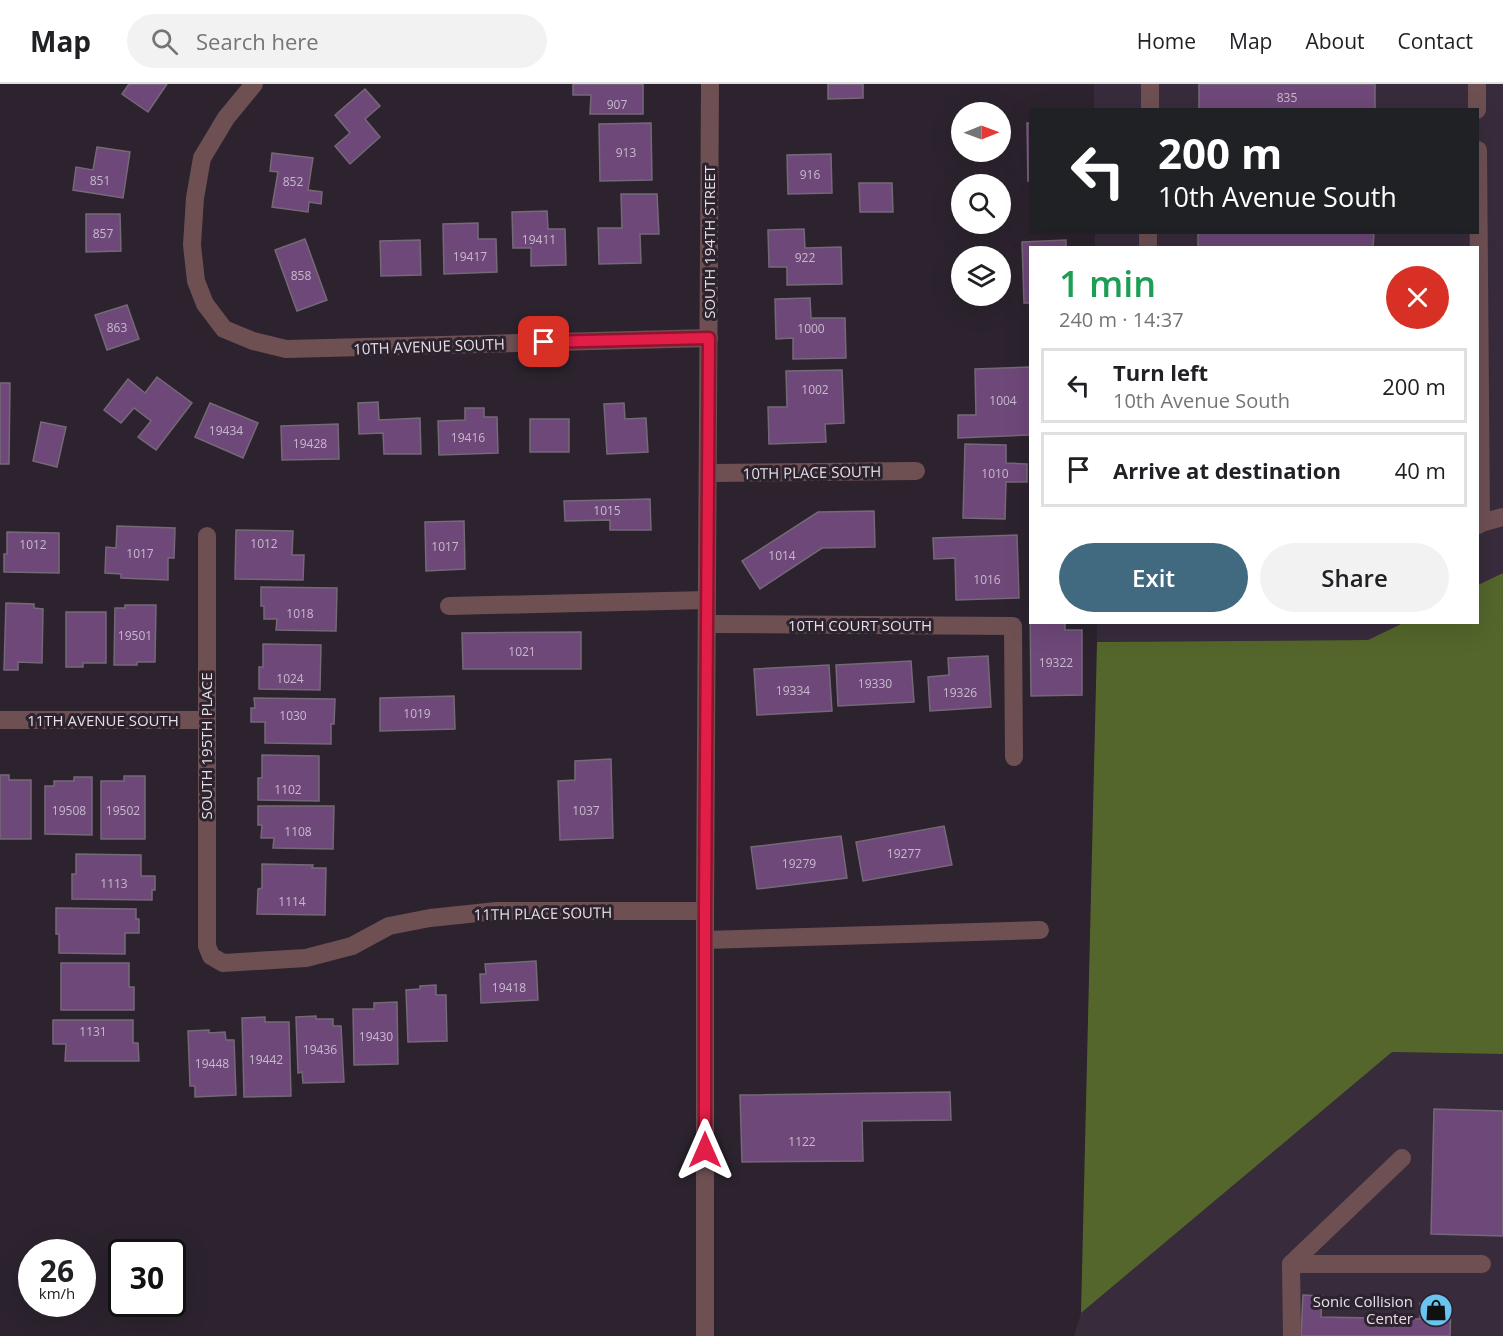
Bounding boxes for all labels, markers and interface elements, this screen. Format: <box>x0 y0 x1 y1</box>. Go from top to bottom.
search box <box>127 14 547 68</box>
text: Map <box>30 22 91 60</box>
icon: search <box>148 25 181 58</box>
text: Search here <box>196 26 319 56</box>
text: Home <box>1137 27 1196 55</box>
text: Map <box>1229 27 1272 55</box>
text: About <box>1305 27 1365 55</box>
text: Contact <box>1398 27 1473 55</box>
house number: 835 <box>1277 89 1297 106</box>
house number: 907 <box>607 96 627 113</box>
north arrow <box>951 102 1011 162</box>
map controls <box>951 102 1011 306</box>
text: 200 m <box>1158 124 1282 181</box>
icon: left <box>1059 132 1137 210</box>
house number: 913 <box>616 144 636 161</box>
street label: SOUTH 194TH STREET <box>699 164 719 319</box>
house number: 916 <box>800 166 820 183</box>
house number: 851 <box>90 172 110 189</box>
house number: 852 <box>283 173 303 190</box>
button: search <box>951 174 1011 234</box>
text: 10th Avenue South <box>1158 178 1397 215</box>
house number: 857 <box>93 225 113 242</box>
house number: 19411 <box>522 231 556 248</box>
button: layers <box>951 246 1011 306</box>
house number: 19417 <box>453 248 487 265</box>
house number: 922 <box>795 249 815 266</box>
text: 1 min <box>1059 259 1156 308</box>
button: close <box>1386 266 1449 329</box>
house number: 858 <box>291 267 311 284</box>
text: 240 m · 14:37 <box>1059 306 1184 333</box>
pin <box>518 316 569 367</box>
house number: 863 <box>107 319 127 336</box>
house number: 1000 <box>797 320 825 337</box>
icon: arrive <box>527 325 560 358</box>
street label: 10TH AVENUE SOUTH <box>353 333 505 359</box>
text: Turn left <box>1113 357 1208 387</box>
icon: left <box>1062 369 1095 402</box>
text: 200 m <box>1382 371 1446 401</box>
house number: 1002 <box>801 381 829 398</box>
text: 10th Avenue South <box>1113 387 1290 414</box>
house number: 1004 <box>989 392 1017 409</box>
house number: 19434 <box>209 422 243 439</box>
house number: 19416 <box>451 429 485 446</box>
house number: 19428 <box>293 435 327 452</box>
icon: arrive <box>1062 453 1095 486</box>
text: Arrive at destination <box>1113 455 1341 485</box>
text: 40 m <box>1395 455 1446 485</box>
street label: 10TH PLACE SOUTH <box>743 461 881 483</box>
house number: 1010 <box>981 465 1009 482</box>
house number: 1015 <box>593 502 621 519</box>
house number: 1012 <box>250 535 278 552</box>
house number: 1012 <box>19 536 47 553</box>
house number: 1017 <box>431 538 459 555</box>
button: Exit <box>1059 543 1248 612</box>
button: Share <box>1260 543 1449 612</box>
house number: 1017 <box>126 545 154 562</box>
house number: 1014 <box>768 547 796 564</box>
house number: 1016 <box>973 571 1001 588</box>
house number: 1018 <box>286 605 314 622</box>
street label: 10TH COURT SOUTH <box>788 615 932 635</box>
house number: 19501 <box>118 627 152 644</box>
house number: 1021 <box>508 643 536 660</box>
house number: 19322 <box>1039 654 1073 671</box>
house number: 1024 <box>276 670 304 687</box>
street label: SOUTH 195TH PLACE <box>196 672 216 820</box>
house number: 19330 <box>858 675 892 692</box>
house number: 19334 <box>776 682 810 699</box>
house number: 19326 <box>943 684 977 701</box>
house number: 1019 <box>403 705 431 722</box>
house number: 1030 <box>279 707 307 724</box>
street label: 11TH AVENUE SOUTH <box>27 710 179 730</box>
house number: 1102 <box>274 781 302 798</box>
house number: 19508 <box>52 802 86 819</box>
house number: 19502 <box>106 802 140 819</box>
house number: 1037 <box>572 802 600 819</box>
house number: 1108 <box>284 823 312 840</box>
house number: 19277 <box>887 845 921 862</box>
house number: 19279 <box>782 855 816 872</box>
house number: 1113 <box>100 875 128 892</box>
house number: 1114 <box>278 893 306 910</box>
street label: 11TH PLACE SOUTH <box>474 902 612 924</box>
house number: 19418 <box>492 979 526 996</box>
house number: 1131 <box>79 1023 107 1040</box>
house number: 19430 <box>359 1028 393 1045</box>
house number: 19436 <box>303 1041 337 1058</box>
house number: 19442 <box>249 1051 283 1068</box>
house number: 19448 <box>195 1055 229 1072</box>
position arrow <box>673 1118 737 1182</box>
house number: 1122 <box>788 1133 816 1150</box>
speed limit sign: 30 <box>108 1239 186 1317</box>
text: 26 <box>40 1250 74 1291</box>
text: km/h <box>39 1283 75 1303</box>
place label: Sonic Collision Center <box>1313 1291 1413 1328</box>
shop icon: Sonic Collision Center <box>1418 1292 1454 1328</box>

